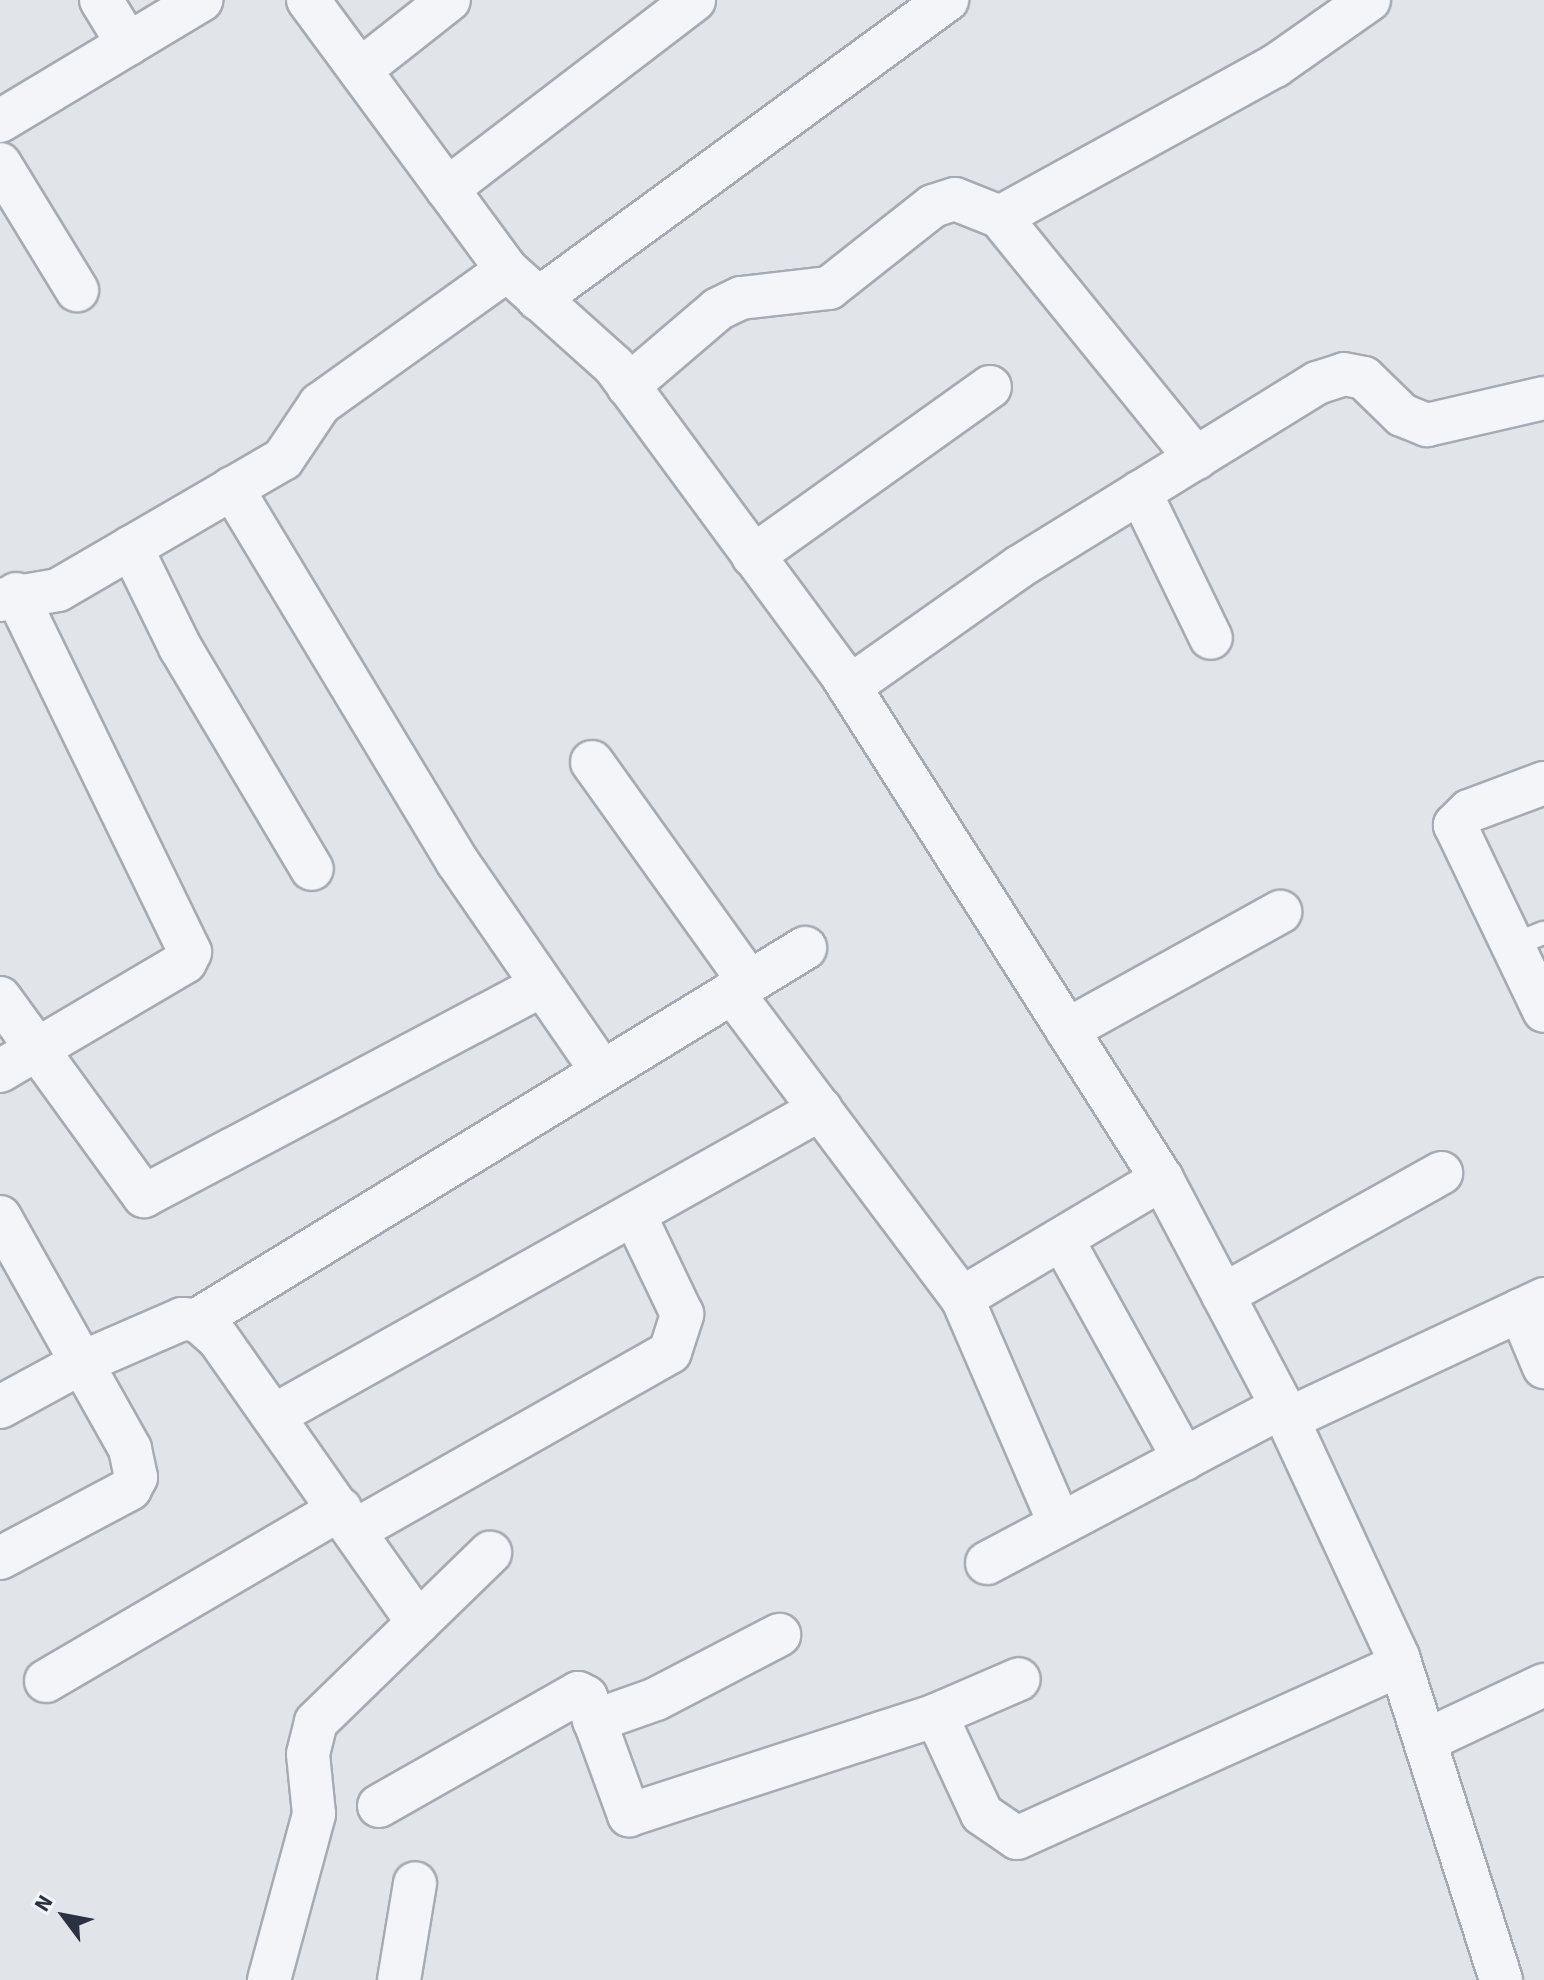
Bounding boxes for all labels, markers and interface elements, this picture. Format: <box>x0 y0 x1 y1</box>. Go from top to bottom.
north arrow <box>24 1876 104 1956</box>
text: N <box>26 1889 61 1918</box>

